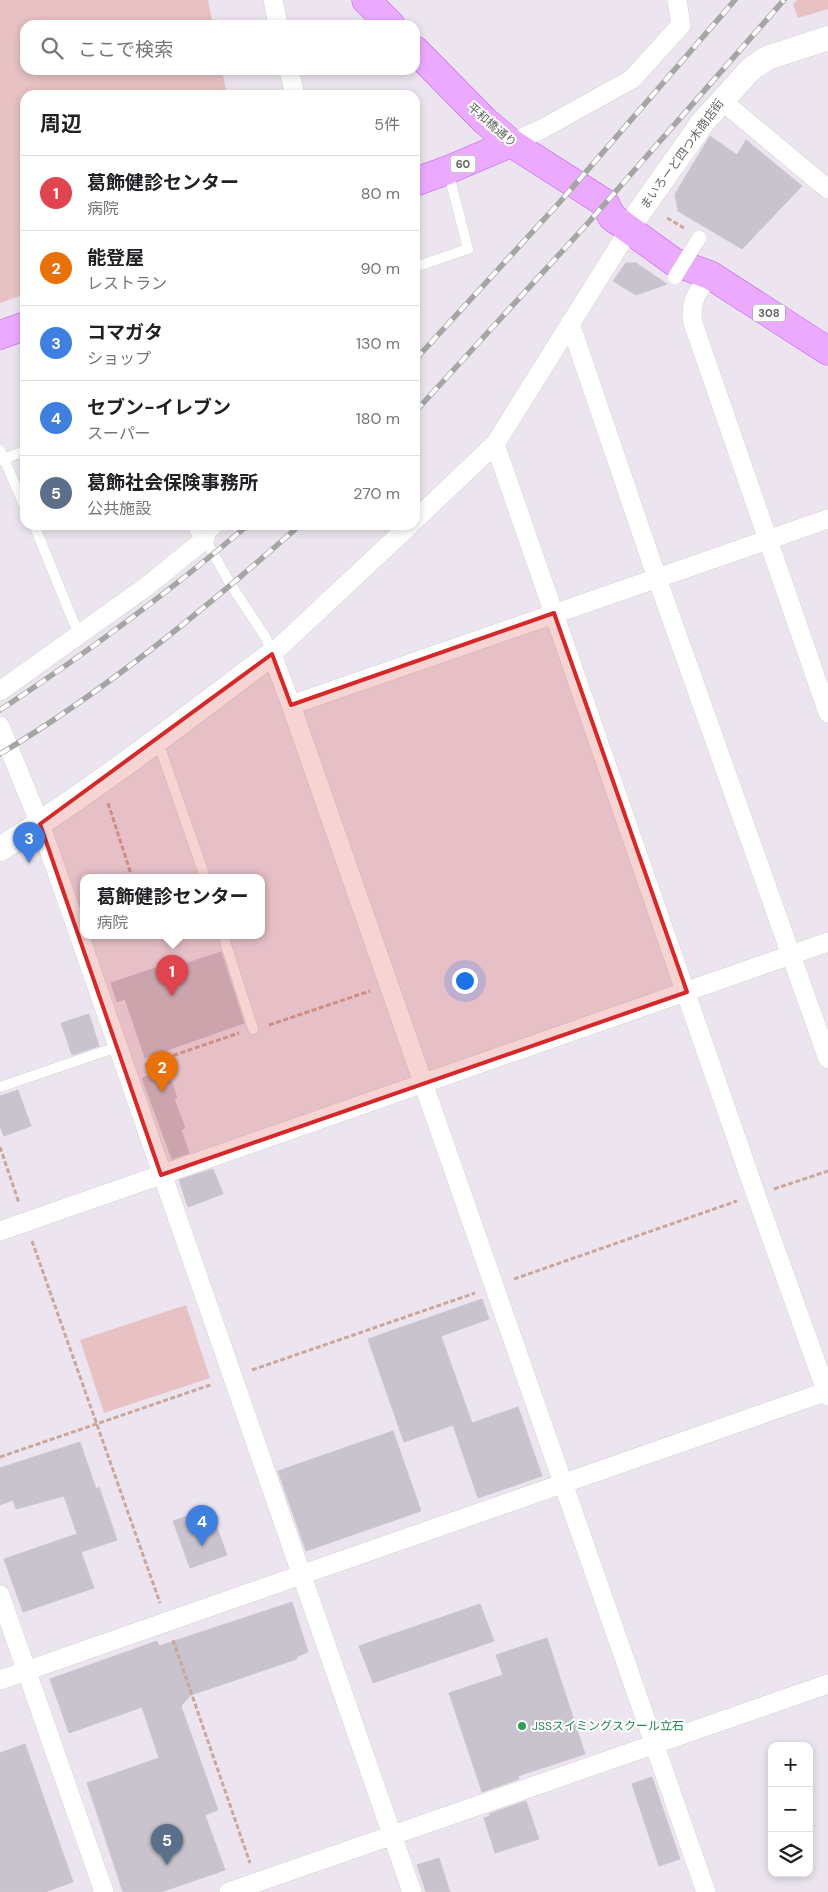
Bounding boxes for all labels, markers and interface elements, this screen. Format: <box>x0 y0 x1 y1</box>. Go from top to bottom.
search box <box>20 20 420 75</box>
icon: search <box>38 34 66 62</box>
text: ここで検索 <box>78 37 173 62</box>
street label: まいろーど四つ木商店街 <box>637 96 727 212</box>
street label: 平和橋通り <box>464 99 520 151</box>
text: 周辺 <box>40 110 82 138</box>
text: 5件 <box>374 114 400 135</box>
road number: 60 <box>450 156 476 172</box>
text: 葛飾健診センター <box>87 170 239 195</box>
text: 1 <box>53 183 59 204</box>
text: 80 m <box>361 183 400 204</box>
text: 病院 <box>87 198 119 219</box>
text: 能登屋 <box>87 245 144 270</box>
text: 2 <box>51 258 61 279</box>
text: 90 m <box>360 258 400 279</box>
text: レストラン <box>87 273 167 294</box>
road number: 308 <box>753 304 785 322</box>
text: コマガタ <box>87 320 163 345</box>
text: 3 <box>51 333 61 354</box>
text: 130 m <box>356 333 400 354</box>
text: ショップ <box>87 348 151 369</box>
text: セブン-イレブン <box>87 395 231 420</box>
text: 4 <box>51 408 61 429</box>
text: 180 m <box>356 408 400 429</box>
text: スーパー <box>87 423 151 444</box>
text: 葛飾社会保険事務所 <box>87 470 258 495</box>
text: 5 <box>51 483 61 504</box>
text: 270 m <box>353 483 400 504</box>
text: 公共施設 <box>87 498 151 519</box>
pin: 3 <box>13 822 45 863</box>
popup <box>80 874 265 939</box>
text: 葛飾健診センター <box>96 884 249 909</box>
text: 病院 <box>96 912 129 933</box>
pin: 1 <box>156 955 188 996</box>
your location <box>452 968 478 994</box>
pin: 2 <box>146 1051 178 1092</box>
pin: 4 <box>186 1505 218 1546</box>
place label: JSSスイミングスクール立石 <box>532 1718 684 1734</box>
marker: JSSスイミングスクール立石 <box>516 1720 528 1732</box>
map controls <box>768 1742 813 1877</box>
button: + <box>768 1742 813 1787</box>
button: − <box>768 1787 813 1832</box>
pin: 5 <box>151 1824 183 1865</box>
button: layers <box>768 1832 813 1877</box>

